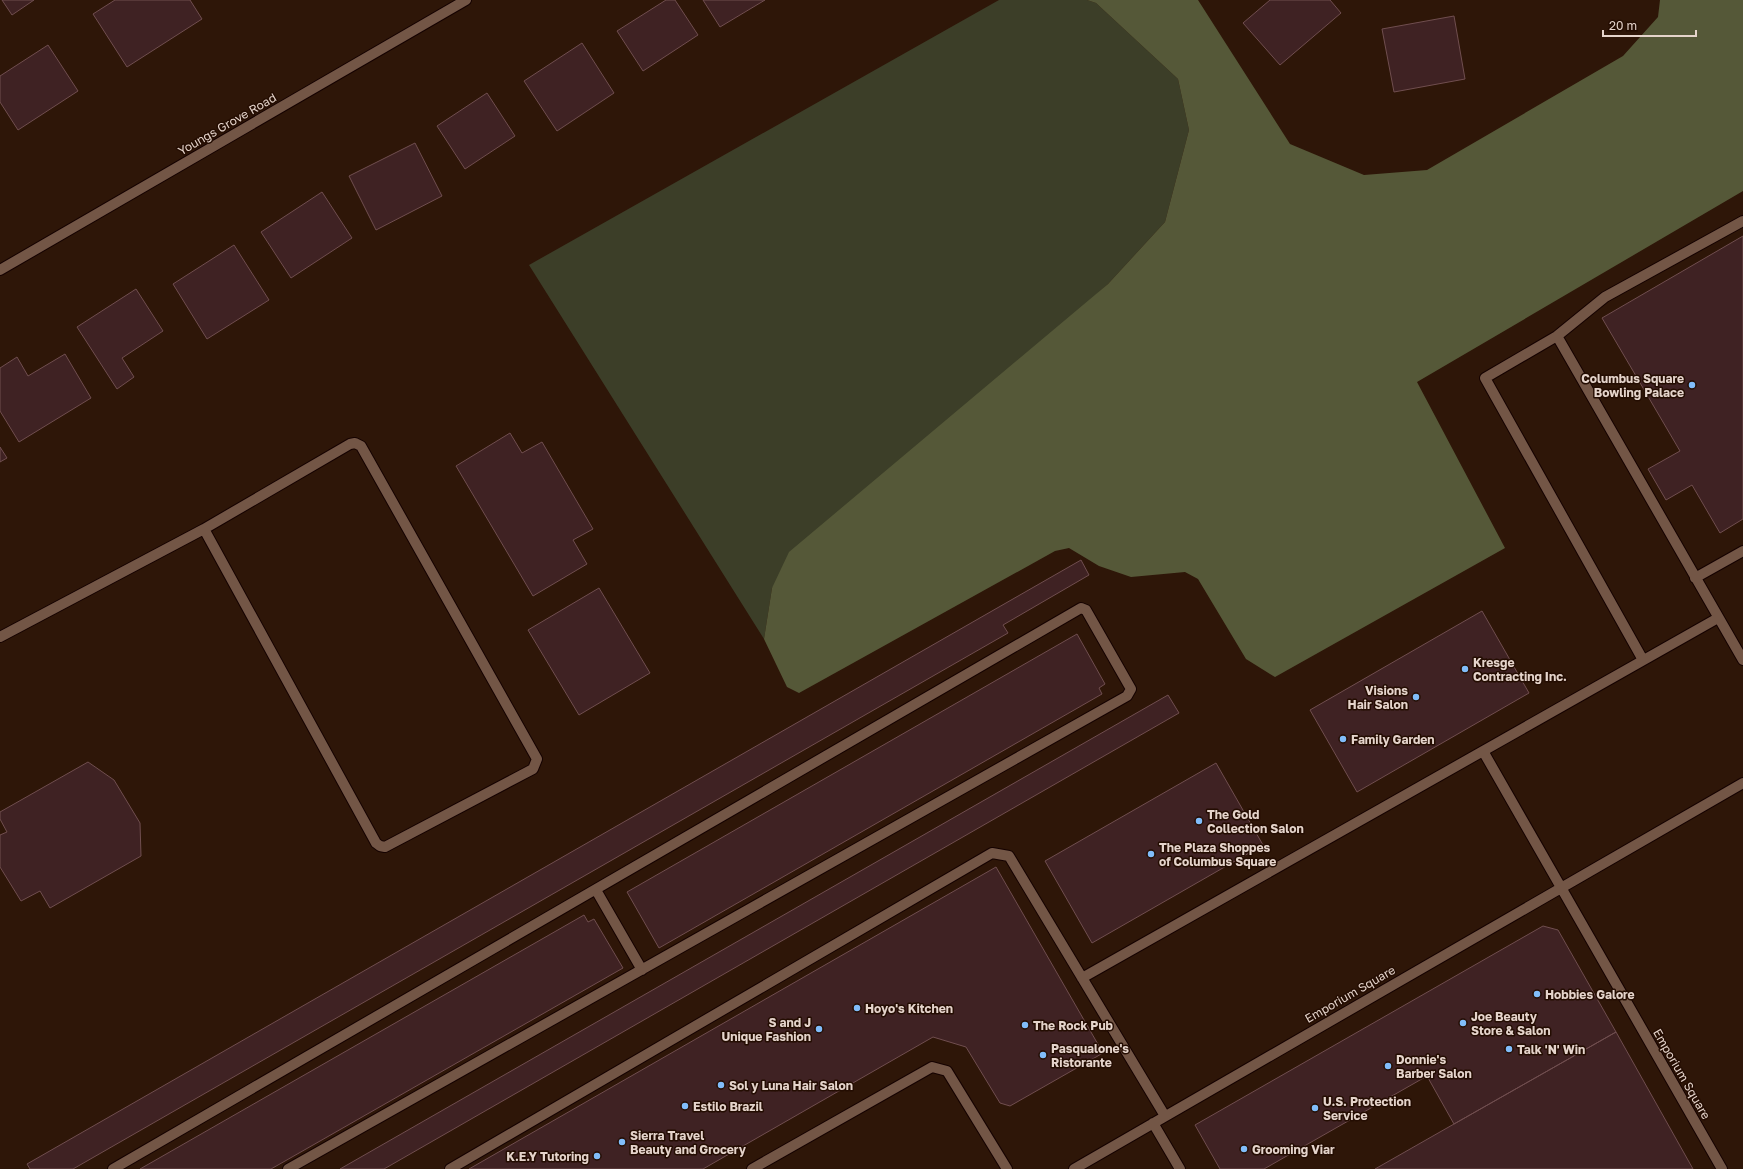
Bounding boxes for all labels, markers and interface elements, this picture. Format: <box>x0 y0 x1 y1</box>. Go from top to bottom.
scale bar <box>1603 12 1696 38</box>
text: 20 m <box>1609 18 1637 33</box>
street label: Youngs Grove Road <box>175 90 279 158</box>
place label: Columbus Square Bowling Palace <box>1581 371 1684 400</box>
marker: Columbus Square Bowling Palace <box>1687 380 1697 390</box>
place label: Kresge Contracting Inc. <box>1473 655 1567 684</box>
marker: Kresge Contracting Inc. <box>1460 664 1470 674</box>
place label: Visions Hair Salon <box>1348 683 1408 712</box>
marker: Visions Hair Salon <box>1411 692 1421 702</box>
place label: Family Garden <box>1351 732 1435 747</box>
marker: Family Garden <box>1338 734 1348 744</box>
place label: The Gold Collection Salon <box>1207 807 1304 836</box>
marker: The Gold Collection Salon <box>1194 816 1204 826</box>
place label: The Plaza Shoppes of Columbus Square <box>1159 840 1276 869</box>
marker: The Plaza Shoppes of Columbus Square <box>1146 849 1156 859</box>
street label: Emporium Square <box>1302 962 1398 1026</box>
place label: Hobbies Galore <box>1545 987 1635 1002</box>
marker: Hobbies Galore <box>1532 989 1542 999</box>
place label: Hoyo's Kitchen <box>865 1001 953 1016</box>
marker: Hoyo's Kitchen <box>852 1003 862 1013</box>
place label: Joe Beauty Store & Salon <box>1471 1009 1550 1038</box>
place label: S and J Unique Fashion <box>722 1015 811 1044</box>
place label: The Rock Pub <box>1033 1018 1114 1033</box>
marker: Joe Beauty Store & Salon <box>1458 1018 1468 1028</box>
marker: The Rock Pub <box>1020 1020 1030 1030</box>
marker: S and J Unique Fashion <box>814 1024 824 1034</box>
street label: Emporium Square <box>1650 1026 1714 1122</box>
place label: Pasqualone's Ristorante <box>1051 1041 1129 1070</box>
place label: Talk 'N' Win <box>1517 1042 1585 1057</box>
marker: Talk 'N' Win <box>1504 1044 1514 1054</box>
marker: Pasqualone's Ristorante <box>1038 1050 1048 1060</box>
place label: Donnie's Barber Salon <box>1396 1052 1472 1081</box>
marker: Donnie's Barber Salon <box>1383 1061 1393 1071</box>
place label: Sol y Luna Hair Salon <box>729 1078 853 1093</box>
marker: Sol y Luna Hair Salon <box>716 1080 726 1090</box>
place label: U.S. Protection Service <box>1323 1094 1411 1123</box>
place label: Estilo Brazil <box>693 1099 763 1114</box>
marker: Estilo Brazil <box>680 1101 690 1111</box>
marker: U.S. Protection Service <box>1310 1103 1320 1113</box>
place label: Sierra Travel Beauty and Grocery <box>630 1128 747 1157</box>
marker: Sierra Travel Beauty and Grocery <box>617 1137 627 1147</box>
place label: Grooming Viar <box>1252 1142 1335 1157</box>
marker: Grooming Viar <box>1239 1144 1249 1154</box>
place label: K.E.Y Tutoring <box>506 1149 589 1164</box>
marker: K.E.Y Tutoring <box>592 1151 602 1161</box>

